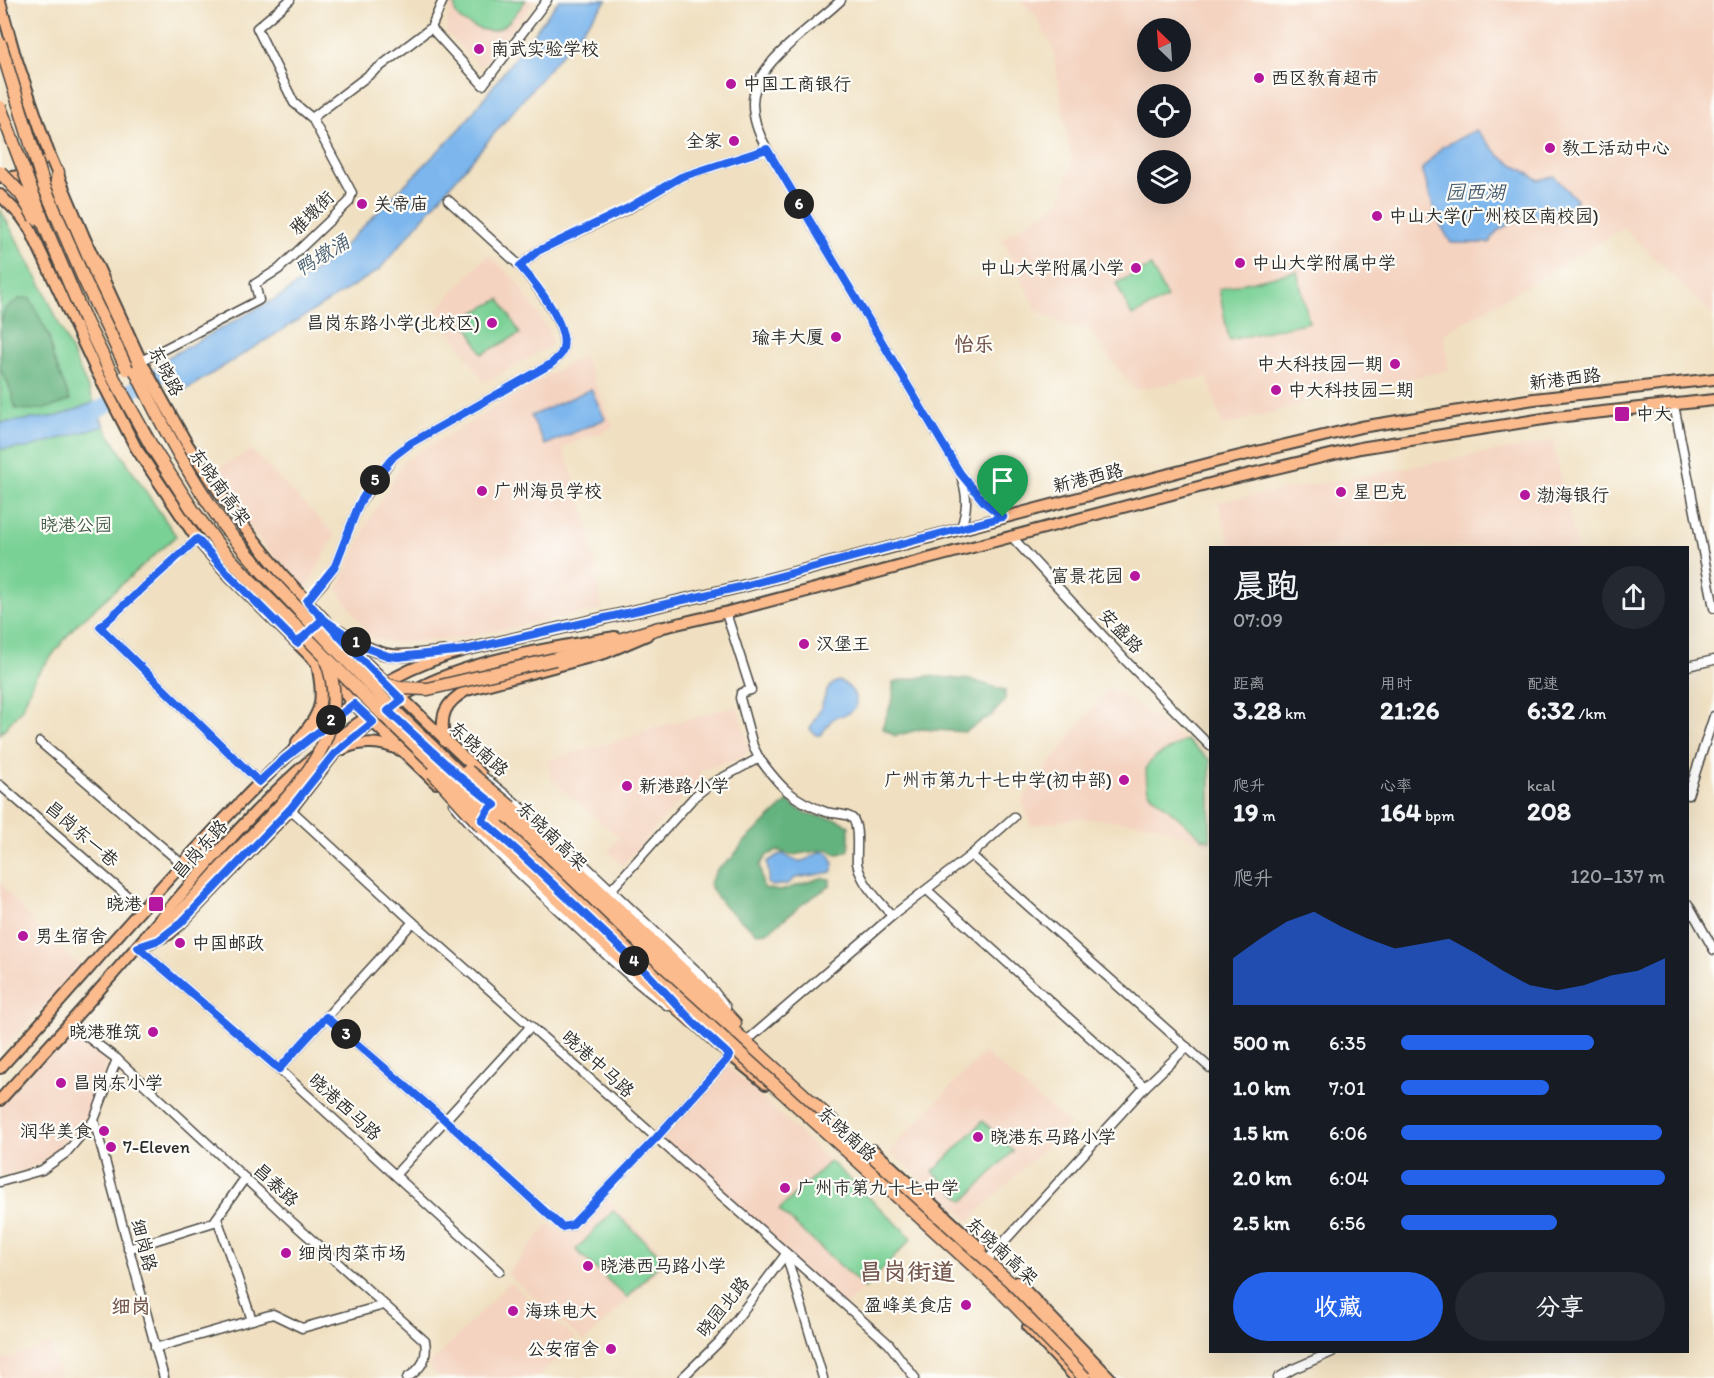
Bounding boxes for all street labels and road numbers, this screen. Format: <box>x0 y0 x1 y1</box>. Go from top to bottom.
street label: 雅墩街 <box>285 186 339 240</box>
street label: 东晓路 <box>144 342 188 400</box>
street label: 新港西路 <box>1528 364 1602 394</box>
street label: 东晓南高架 <box>185 444 255 530</box>
street label: 新港西路 <box>1050 459 1126 497</box>
street label: 安盛路 <box>1094 604 1148 658</box>
street label: 东晓南路 <box>445 717 513 781</box>
street label: 昌岗东一巷 <box>41 796 123 872</box>
street label: 东晓南高架 <box>512 797 592 875</box>
street label: 昌岗东路 <box>168 815 232 883</box>
street label: 晓港中马路 <box>557 1026 639 1102</box>
street label: 晓港西马路 <box>304 1069 386 1145</box>
street label: 东晓南路 <box>813 1102 881 1166</box>
street label: 昌泰路 <box>249 1159 303 1211</box>
street label: 东晓南高架 <box>962 1212 1042 1290</box>
street label: 细岗路 <box>126 1216 162 1274</box>
street label: 晓园北路 <box>692 1272 754 1342</box>

